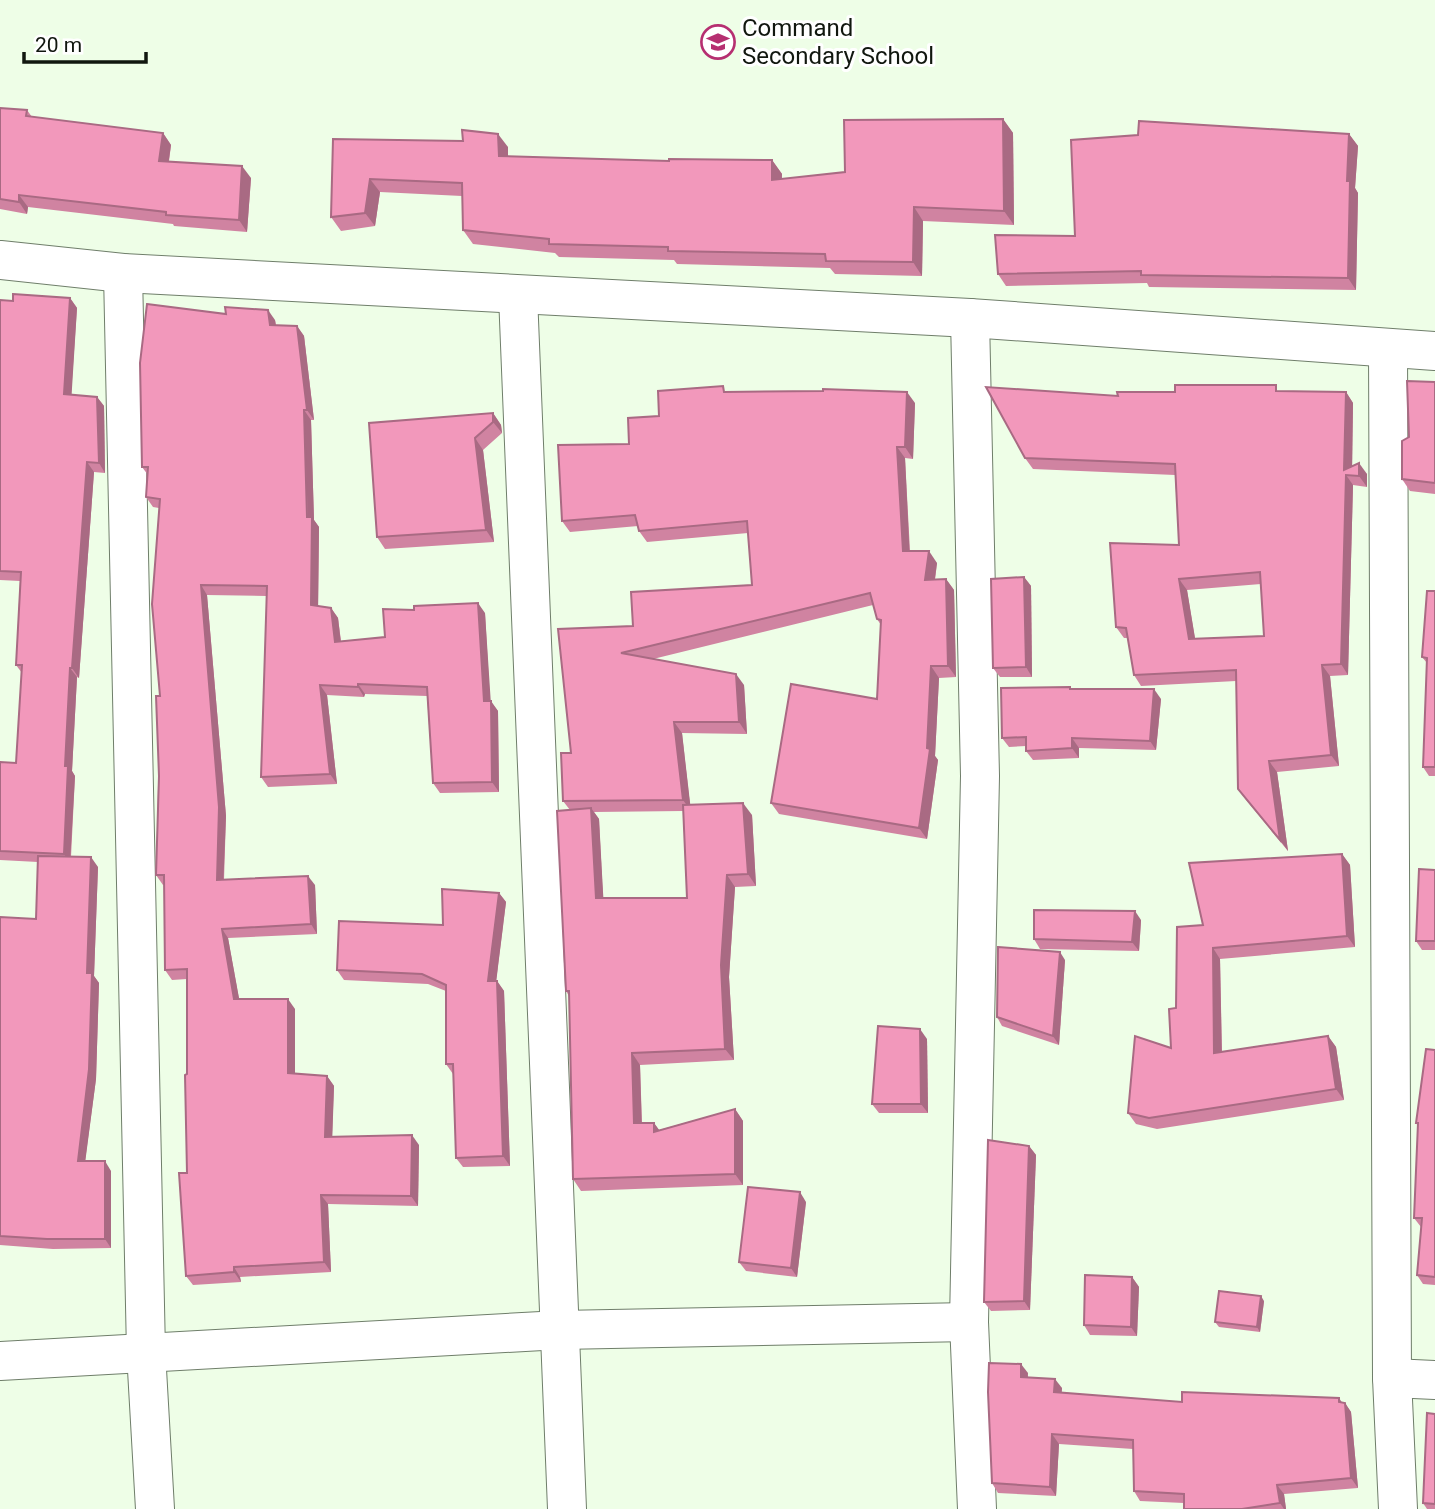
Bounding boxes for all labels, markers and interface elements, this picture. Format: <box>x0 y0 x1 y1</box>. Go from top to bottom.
place label: Command Secondary School <box>742 14 934 70</box>
scale bar <box>24 21 147 65</box>
school or university icon: Command Secondary School <box>699 23 737 61</box>
text: 20 m <box>35 33 82 57</box>

